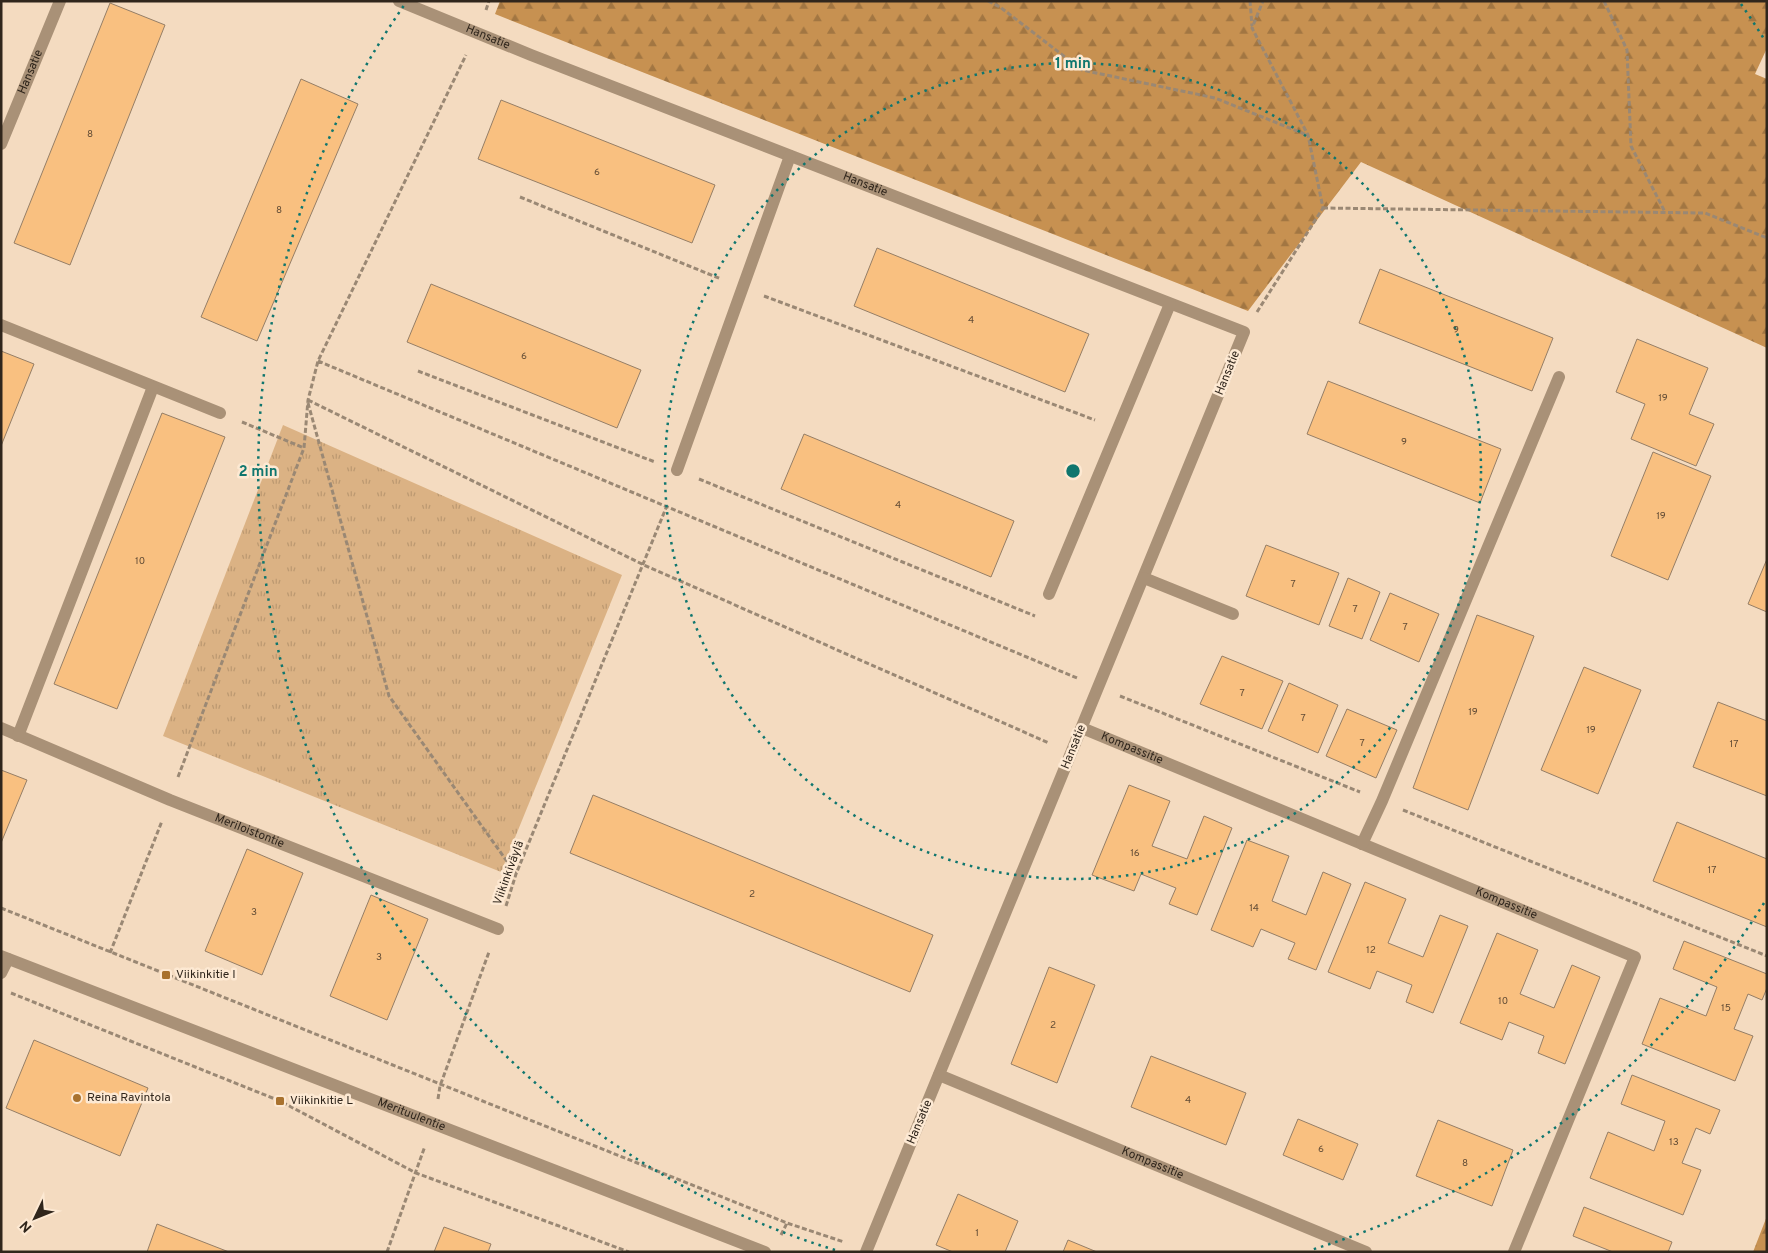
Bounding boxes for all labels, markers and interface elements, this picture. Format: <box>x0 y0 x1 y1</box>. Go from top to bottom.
street label: Hansatie <box>463 21 513 54</box>
street label: Hansatie <box>14 47 47 97</box>
text: 1 min <box>1055 55 1091 74</box>
house number: 8 <box>87 128 93 141</box>
house number: 6 <box>594 166 600 179</box>
street label: Hansatie <box>840 169 890 201</box>
house number: 8 <box>276 204 282 217</box>
house number: 4 <box>968 314 974 327</box>
house number: 9 <box>1453 324 1459 337</box>
street label: Hansatie <box>1212 348 1244 398</box>
house number: 6 <box>521 350 527 363</box>
house number: 19 <box>1658 392 1668 405</box>
house number: 9 <box>1401 436 1407 449</box>
centre of rings <box>1064 462 1082 480</box>
text: 2 min <box>238 463 278 482</box>
house number: 4 <box>895 499 901 512</box>
house number: 19 <box>1656 510 1666 523</box>
house number: 10 <box>135 555 145 568</box>
house number: 7 <box>1290 578 1296 591</box>
house number: 7 <box>1352 603 1358 616</box>
house number: 7 <box>1402 621 1408 634</box>
house number: 7 <box>1239 687 1245 700</box>
house number: 19 <box>1468 706 1478 719</box>
house number: 7 <box>1300 712 1306 725</box>
street label: Hansatie <box>1058 722 1090 772</box>
house number: 19 <box>1586 724 1596 737</box>
street label: Kompassitie <box>1098 729 1165 769</box>
house number: 7 <box>1359 737 1365 750</box>
house number: 17 <box>1730 738 1738 751</box>
street label: Meriloistontie <box>212 810 287 852</box>
street label: Viikinkiväylä <box>490 839 528 907</box>
house number: 16 <box>1130 847 1140 860</box>
house number: 17 <box>1708 864 1716 877</box>
street label: Kompassitie <box>1473 884 1540 924</box>
house number: 2 <box>749 888 755 901</box>
house number: 14 <box>1249 902 1259 915</box>
house number: 3 <box>251 906 257 919</box>
house number: 12 <box>1366 944 1376 957</box>
house number: 3 <box>376 951 382 964</box>
place label: Viikinkitie I <box>176 967 236 983</box>
marker: Viikinkitie I <box>160 969 172 981</box>
house number: 10 <box>1498 995 1508 1008</box>
house number: 15 <box>1721 1002 1731 1015</box>
house number: 2 <box>1050 1019 1056 1032</box>
place label: Reina Ravintola <box>87 1090 171 1106</box>
marker: Reina Ravintola <box>71 1092 83 1104</box>
place label: Viikinkitie L <box>290 1093 353 1109</box>
house number: 4 <box>1185 1094 1191 1107</box>
marker: Viikinkitie L <box>274 1095 286 1107</box>
street label: Merituulentie <box>375 1095 448 1135</box>
street label: Hansatie <box>904 1097 936 1147</box>
house number: 13 <box>1669 1136 1679 1149</box>
street label: Kompassitie <box>1119 1143 1186 1183</box>
house number: 6 <box>1318 1143 1324 1156</box>
house number: 8 <box>1462 1157 1468 1170</box>
north arrow <box>10 1193 60 1243</box>
text: N <box>17 1216 36 1235</box>
house number: 1 <box>975 1227 979 1240</box>

